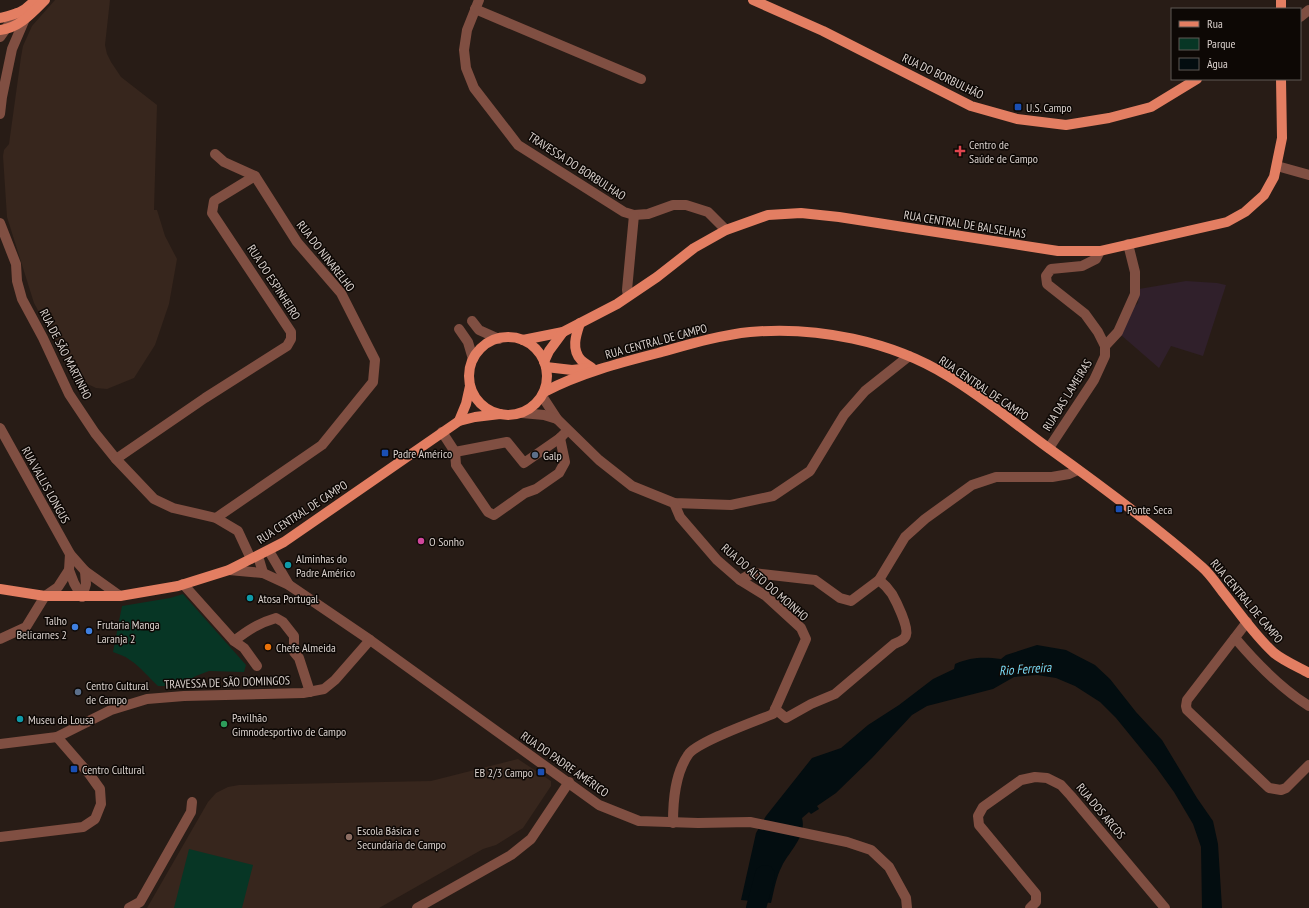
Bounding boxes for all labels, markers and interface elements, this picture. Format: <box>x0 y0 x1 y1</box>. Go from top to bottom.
legend <box>1171 8 1301 80</box>
text: Rua <box>1207 16 1223 31</box>
text: Parque <box>1207 36 1236 51</box>
street label: RUA DO BORBULHÃO <box>900 50 986 102</box>
text: Água <box>1207 56 1228 71</box>
place label: U.S. Campo <box>1026 100 1072 115</box>
marker: U.S. Campo <box>1013 102 1023 112</box>
street label: TRAVESSA DO BORBULHAO <box>525 129 629 203</box>
place label: Centro de Saúde de Campo <box>969 137 1038 166</box>
marker: Centro de Saúde de Campo <box>954 145 966 157</box>
street label: RUA CENTRAL DE BALSELHAS <box>903 207 1027 241</box>
street label: RUA DO NINARELHO <box>294 218 359 295</box>
street label: RUA DO ESPINHEIRO <box>244 242 304 323</box>
street label: RUA DE SÃO MARTINHO <box>37 306 95 402</box>
street label: RUA CENTRAL DE CAMPO <box>603 320 709 362</box>
street label: RUA CENTRAL DE CAMPO <box>936 352 1032 424</box>
street label: RUA DAS LAMEIRAS <box>1039 356 1095 434</box>
street label: RUA VALLIS LONGUS <box>19 444 73 526</box>
place label: Padre Américo <box>393 446 452 461</box>
marker: Padre Américo <box>380 448 390 458</box>
place label: Galp <box>543 448 562 463</box>
marker: Galp <box>530 450 540 460</box>
street label: RUA CENTRAL DE CAMPO <box>254 477 350 547</box>
place label: Ponte Seca <box>1127 502 1172 517</box>
marker: Ponte Seca <box>1114 504 1124 514</box>
place label: O Sonho <box>429 534 464 549</box>
marker: O Sonho <box>416 536 426 546</box>
street label: RUA DO ALTO DO MOINHO <box>718 540 812 624</box>
place label: Alminhas do Padre Américo <box>296 551 355 580</box>
street label: RUA CENTRAL DE CAMPO <box>1208 556 1287 646</box>
marker: Alminhas do Padre Américo <box>283 560 293 570</box>
place label: Atosa Portugal <box>258 591 319 606</box>
marker: Atosa Portugal <box>245 593 255 603</box>
place label: Talho Belicarnes 2 <box>16 613 67 642</box>
place label: Frutaria Manga Laranja 2 <box>97 617 160 646</box>
marker: Talho Belicarnes 2 <box>70 622 80 632</box>
marker: Frutaria Manga Laranja 2 <box>84 626 94 636</box>
place label: Chefe Almeida <box>276 640 336 655</box>
marker: Chefe Almeida <box>263 642 273 652</box>
water label: Rio Ferreira <box>998 659 1052 679</box>
street label: TRAVESSA DE SÃO DOMINGOS <box>164 672 290 692</box>
place label: Centro Cultural de Campo <box>86 678 149 707</box>
marker: Centro Cultural de Campo <box>73 687 83 697</box>
place label: Pavilhão Gimnodesportivo de Campo <box>232 710 346 739</box>
place label: Museu da Lousa <box>28 712 94 727</box>
marker: Museu da Lousa <box>15 714 25 724</box>
marker: Pavilhão Gimnodesportivo de Campo <box>219 719 229 729</box>
street label: RUA DO PADRE AMÉRICO <box>518 728 612 800</box>
place label: Centro Cultural <box>82 762 145 777</box>
marker: Centro Cultural <box>69 764 79 774</box>
place label: EB 2/3 Campo <box>474 765 533 780</box>
marker: EB 2/3 Campo <box>536 767 546 777</box>
street label: RUA DOS ARCOS <box>1073 780 1129 842</box>
place label: Escola Básica e Secundária de Campo <box>357 823 446 852</box>
marker: Escola Básica e Secundária de Campo <box>344 832 354 842</box>

